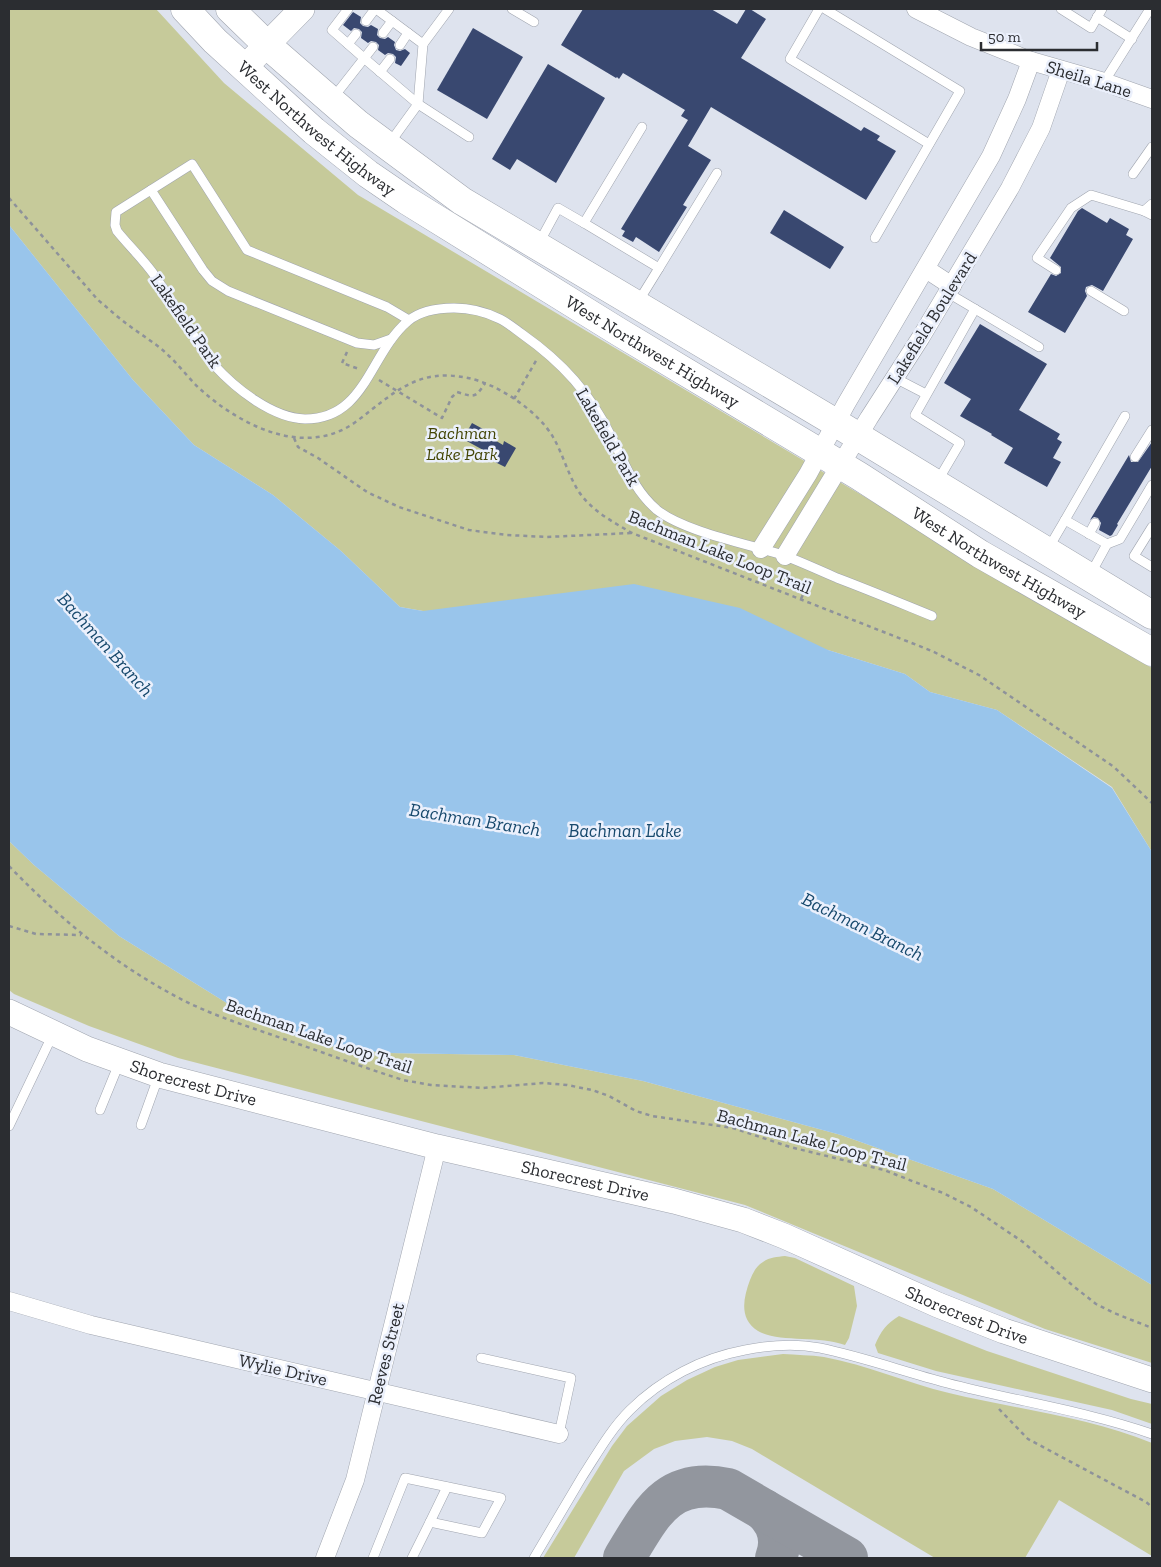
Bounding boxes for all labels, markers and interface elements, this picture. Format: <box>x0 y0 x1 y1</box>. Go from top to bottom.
scale bar <box>981 20 1097 52</box>
text: 50 m <box>988 28 1021 46</box>
street label: West Northwest Highway <box>233 56 401 201</box>
street label: Sheila Lane <box>1044 56 1134 102</box>
street label: Lakefield Boulevard <box>882 248 982 388</box>
street label: Lakefield Park <box>146 270 227 373</box>
street label: West Northwest Highway <box>561 290 744 413</box>
street label: Lakefield Park <box>571 384 645 490</box>
park label: Bachman Lake Park <box>426 422 498 465</box>
street label: West Northwest Highway <box>908 502 1091 624</box>
street label: Bachman Lake Loop Trail <box>625 505 815 599</box>
water label: Bachman Branch <box>53 588 158 701</box>
water label: Bachman Branch <box>408 798 542 841</box>
water label: Bachman Lake <box>568 819 682 842</box>
water label: Bachman Branch <box>798 887 927 966</box>
street label: Bachman Lake Loop Trail <box>223 994 415 1078</box>
street label: Shorecrest Drive <box>127 1054 259 1111</box>
street label: Bachman Lake Loop Trail <box>715 1104 910 1176</box>
street label: Shorecrest Drive <box>519 1156 651 1206</box>
street label: Shorecrest Drive <box>902 1281 1031 1349</box>
street label: Reeves Street <box>363 1300 409 1407</box>
street label: Wylie Drive <box>237 1349 329 1391</box>

